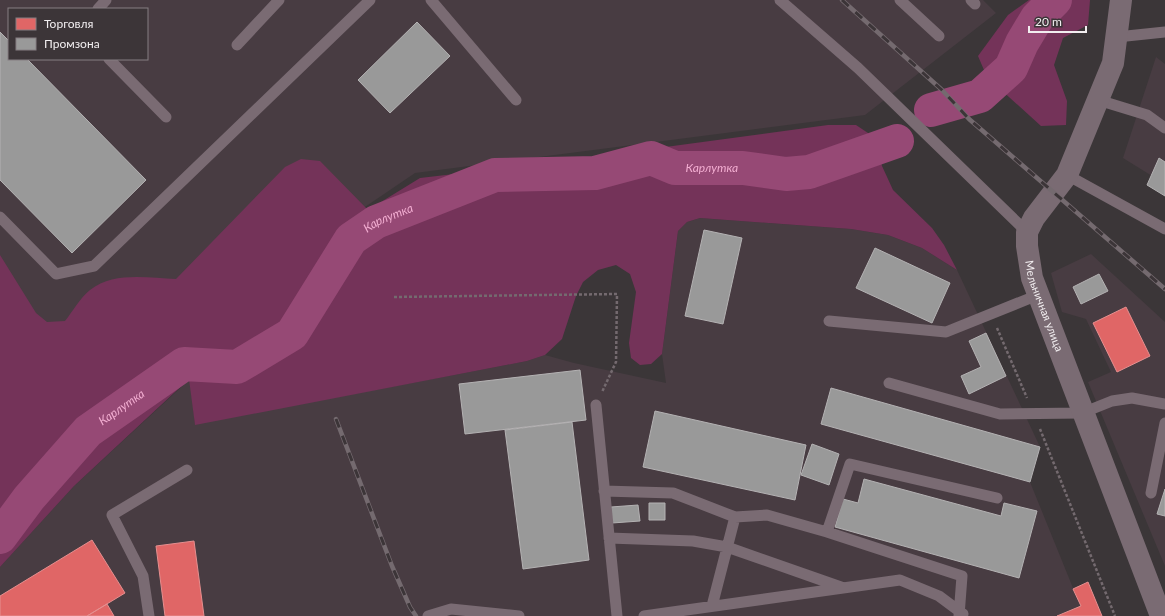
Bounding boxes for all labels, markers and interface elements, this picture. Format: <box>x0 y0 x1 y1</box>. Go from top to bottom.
legend <box>8 8 148 60</box>
scale bar <box>1029 8 1086 34</box>
text: 20 m <box>1035 14 1062 29</box>
text: Торговля <box>44 16 94 31</box>
text: Промзона <box>44 36 100 51</box>
water label: Карлутка <box>685 160 738 175</box>
water label: Карлутка <box>360 200 415 235</box>
street label: Мельничная улица <box>1023 259 1066 353</box>
water label: Карлутка <box>95 386 147 428</box>

